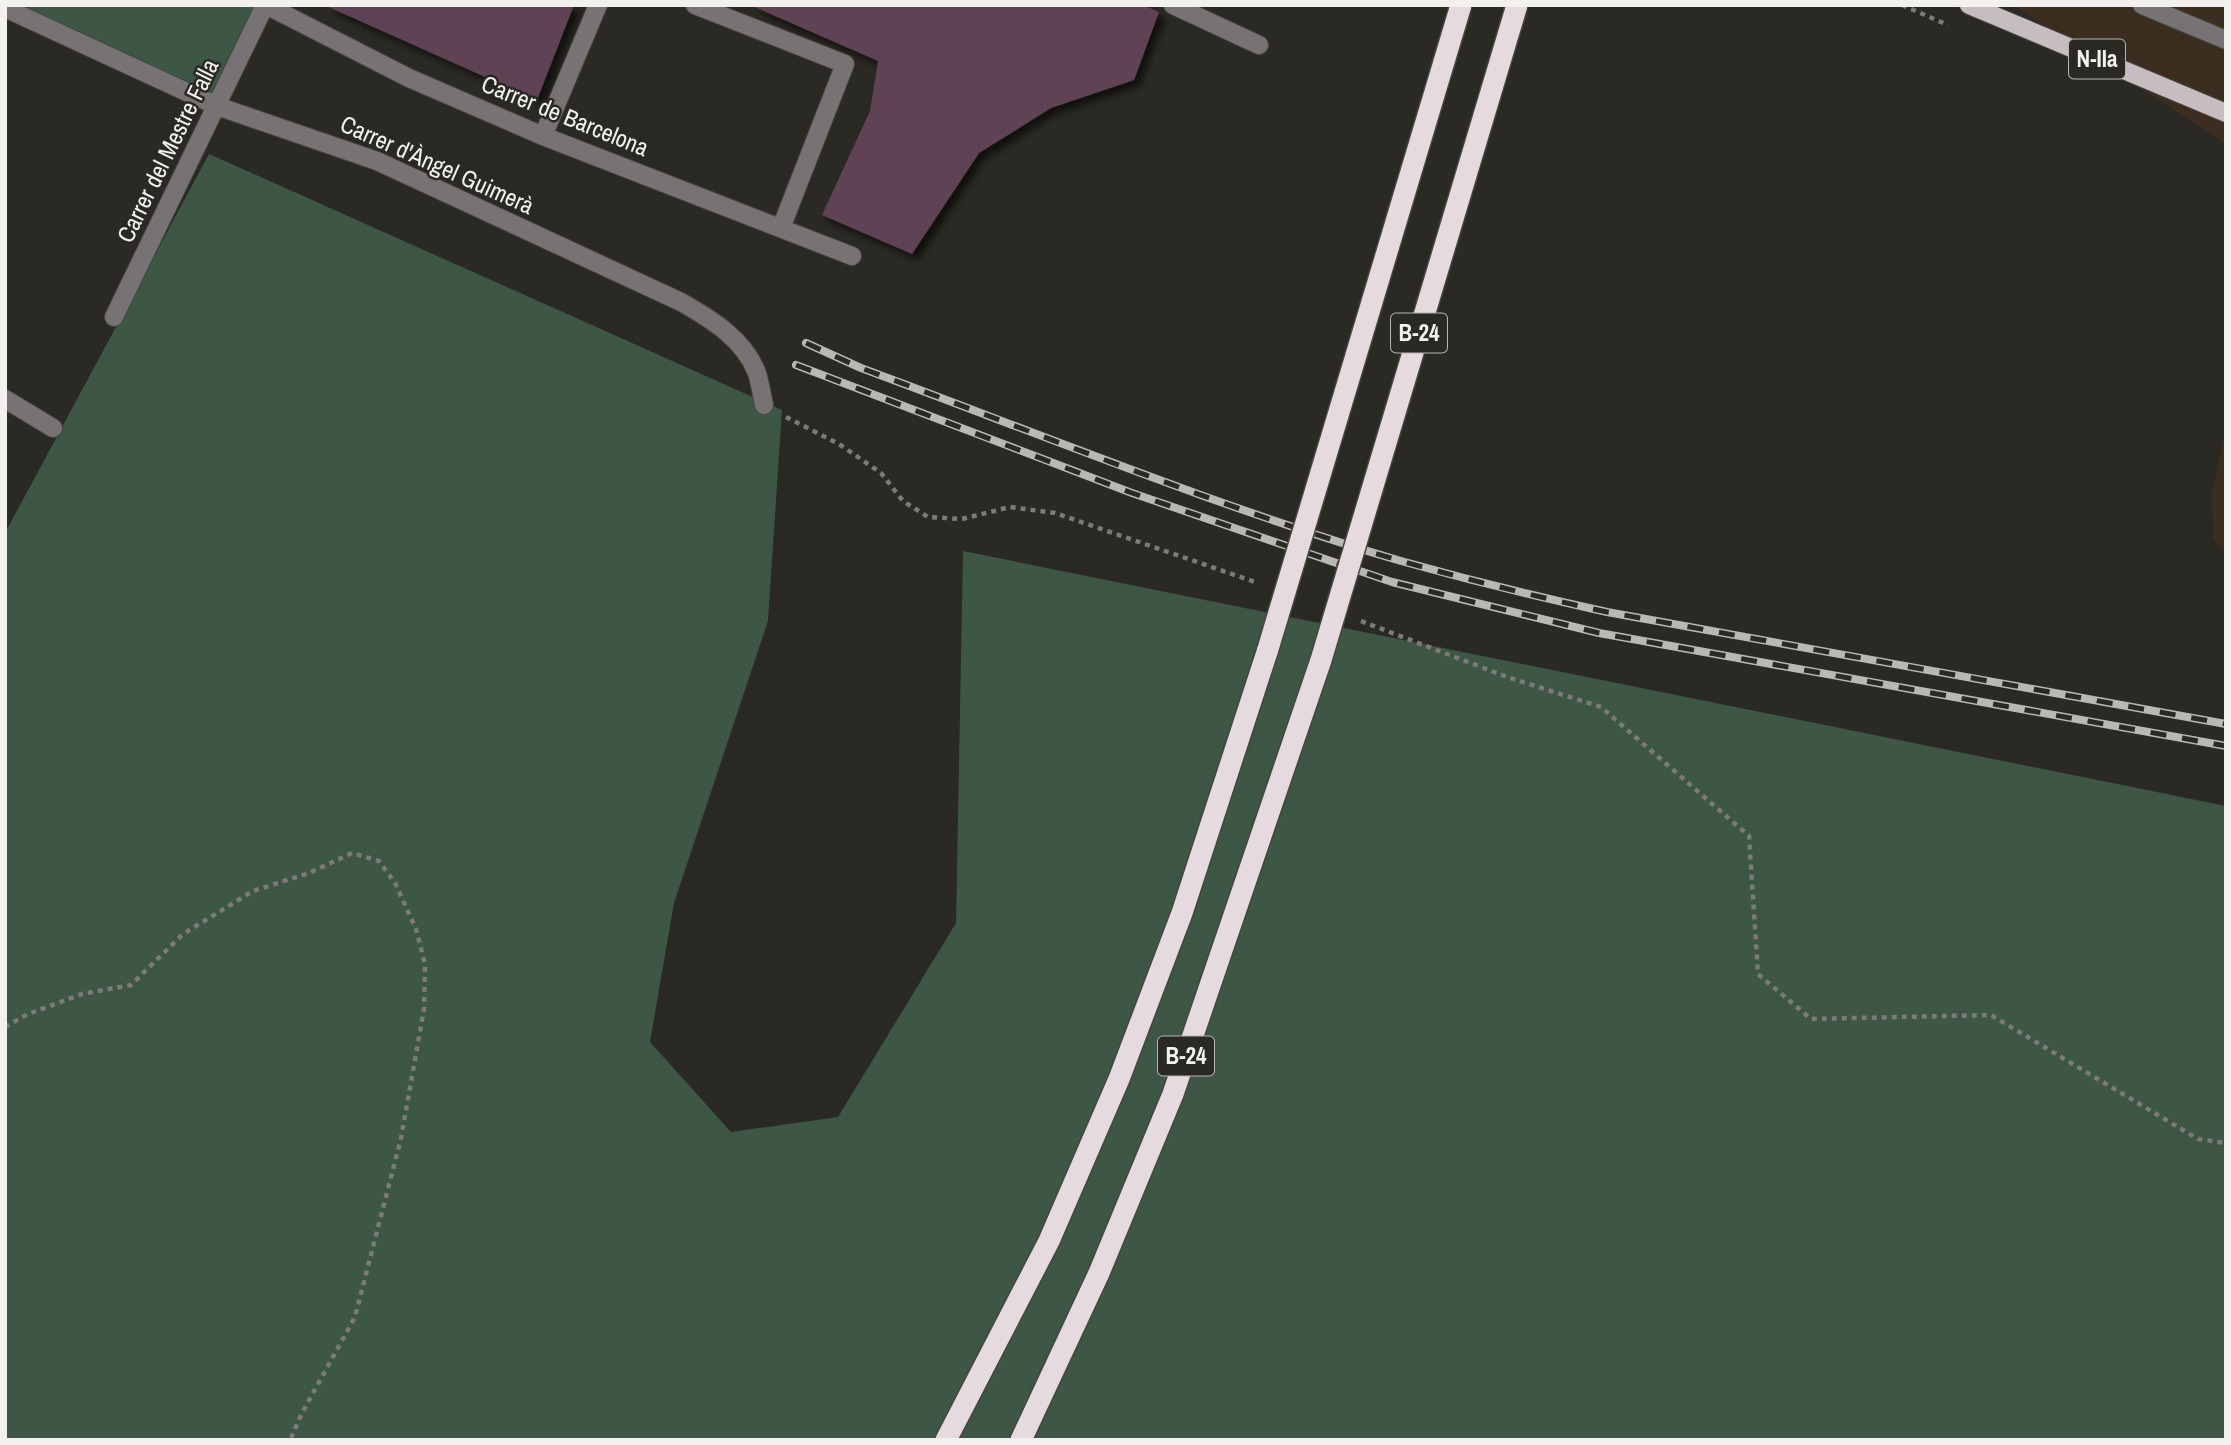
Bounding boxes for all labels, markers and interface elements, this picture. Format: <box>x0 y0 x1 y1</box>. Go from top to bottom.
road number: N-IIa <box>2069 40 2125 78</box>
street label: Carrer del Mestre Falla <box>109 54 225 248</box>
street label: Carrer de Barcelona <box>477 67 654 163</box>
street label: Carrer d'Àngel Guimerà <box>336 107 539 221</box>
road number: B-24 <box>1391 314 1447 352</box>
road number: B-24 <box>1158 1036 1214 1076</box>

